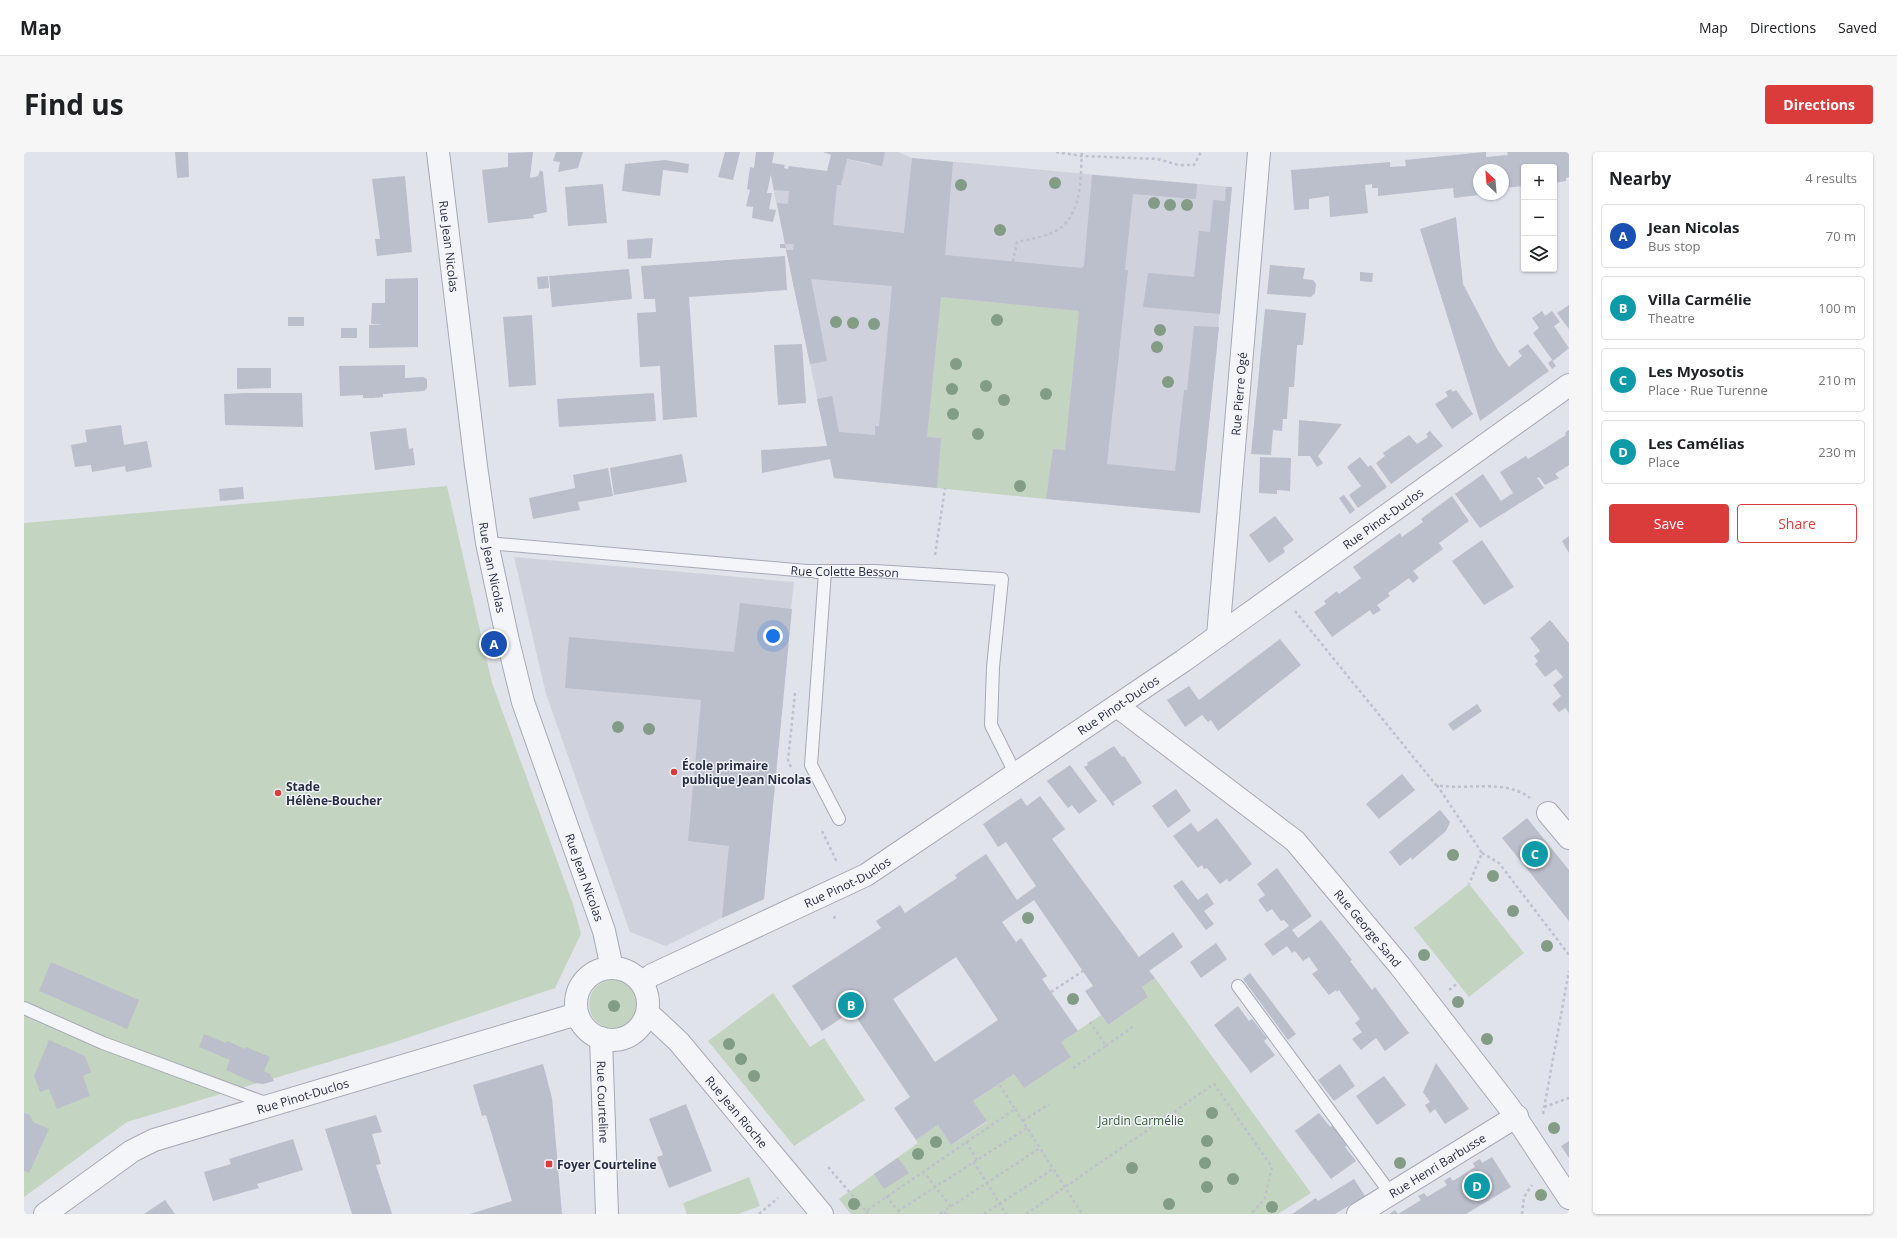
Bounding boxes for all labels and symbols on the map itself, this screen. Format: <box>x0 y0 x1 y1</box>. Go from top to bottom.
north arrow <box>1473 164 1509 200</box>
street label: Rue Jean Nicolas <box>435 199 463 293</box>
street label: Rue Pierre Ogé <box>1226 351 1251 436</box>
street label: Rue Pinot-Duclos <box>1339 483 1427 553</box>
street label: Rue Jean Nicolas <box>476 521 510 615</box>
street label: Rue Colette Besson <box>790 561 899 581</box>
your location <box>763 626 783 646</box>
pin: A <box>481 629 507 659</box>
street label: Rue Pinot-Duclos <box>1074 671 1162 739</box>
place label: École primaire publique Jean Nicolas <box>682 757 811 788</box>
marker: École primaire publique Jean Nicolas <box>669 767 679 777</box>
place label: Stade Hélène-Boucher <box>286 778 382 809</box>
marker: Stade Hélène-Boucher <box>273 788 283 798</box>
street label: Rue Jean Nicolas <box>562 831 608 924</box>
pin: C <box>1522 839 1548 869</box>
street label: Rue Pinot-Duclos <box>801 852 894 911</box>
street label: Rue George Sand <box>1330 886 1406 970</box>
pin: B <box>838 990 864 1020</box>
street label: Rue Courteline <box>593 1060 613 1144</box>
street label: Rue Jean Rioche <box>702 1072 772 1152</box>
street label: Rue Pinot-Duclos <box>254 1074 351 1118</box>
park label: Jardin Carmélie <box>1097 1112 1184 1129</box>
street label: Rue Henri Barbusse <box>1386 1129 1489 1202</box>
place label: Foyer Courteline <box>557 1156 657 1173</box>
marker: Foyer Courteline <box>544 1159 554 1169</box>
pin: D <box>1464 1171 1490 1201</box>

